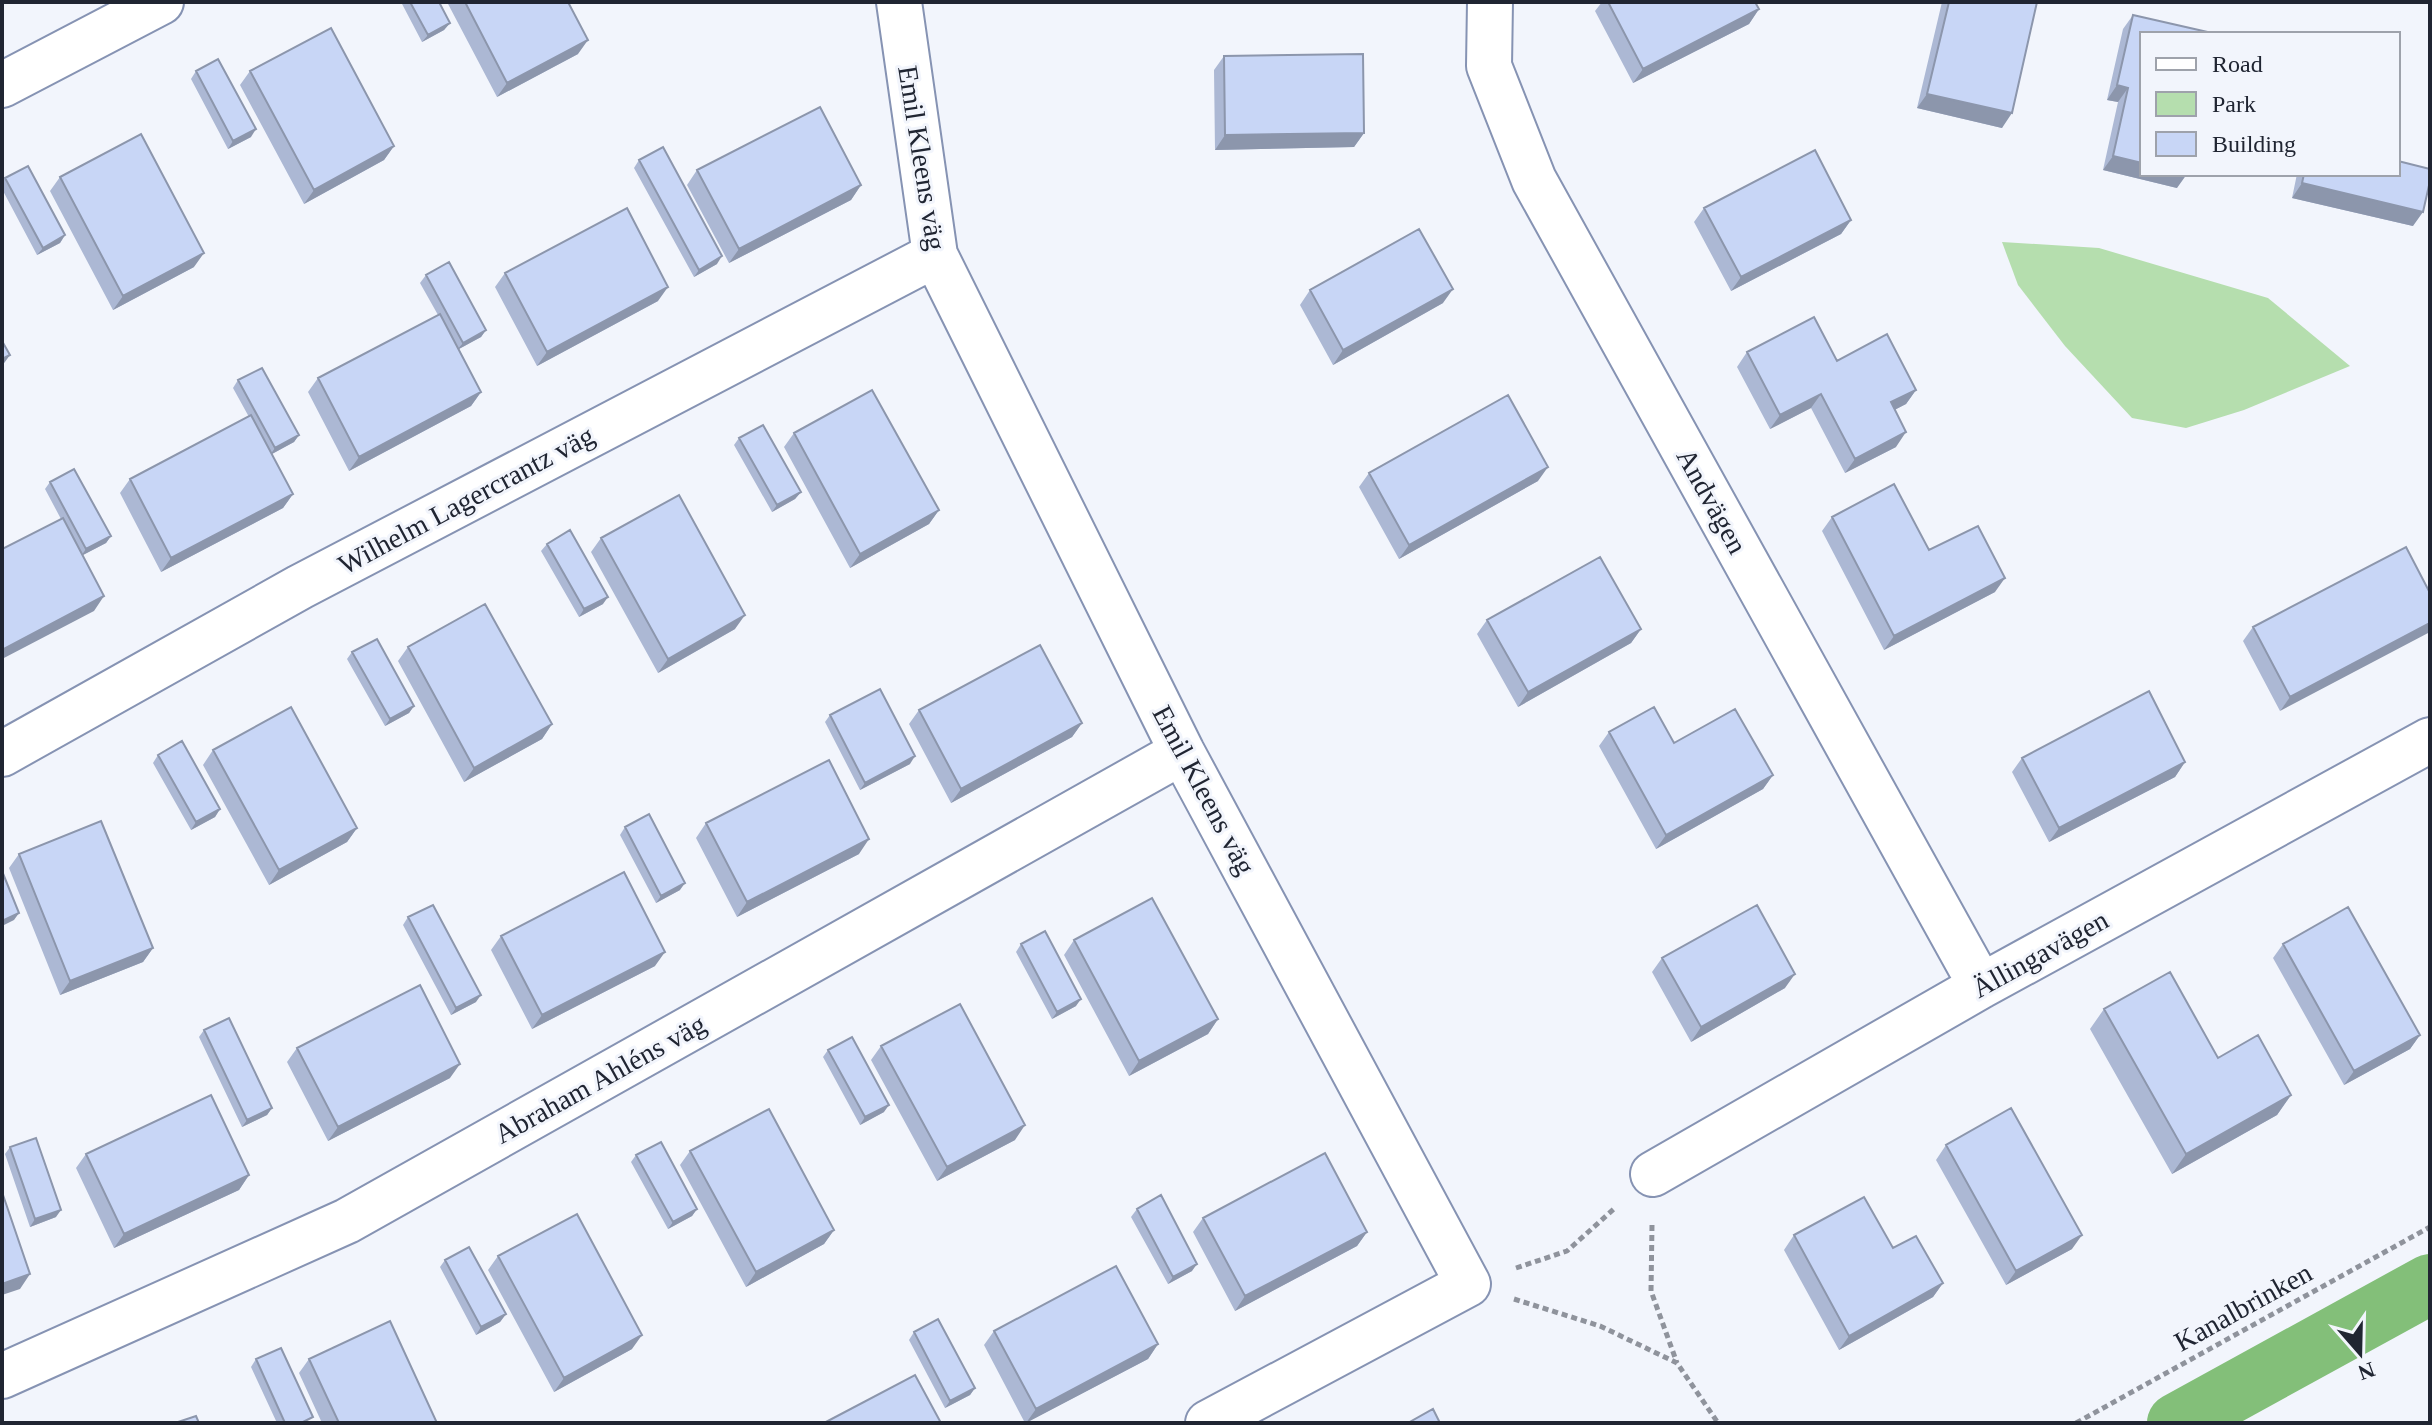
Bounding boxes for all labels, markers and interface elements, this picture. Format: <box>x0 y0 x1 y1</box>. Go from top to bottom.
legend <box>2140 32 2400 176</box>
text: Road <box>2212 51 2263 77</box>
street label: Emil Kleens väg <box>892 63 952 253</box>
text: Park <box>2212 91 2256 117</box>
text: Building <box>2212 131 2296 157</box>
street label: Wilhelm Lagercrantz väg <box>333 419 599 581</box>
street label: Andvägen <box>1671 443 1753 559</box>
street label: Emil Kleens väg <box>1147 700 1261 880</box>
street label: Ällingavägen <box>1967 904 2113 1004</box>
street label: Abraham Ahléns väg <box>489 1008 711 1150</box>
street label: Kanalbrinken <box>2169 1257 2317 1357</box>
north arrow <box>2320 1313 2400 1393</box>
text: N <box>2355 1357 2378 1386</box>

